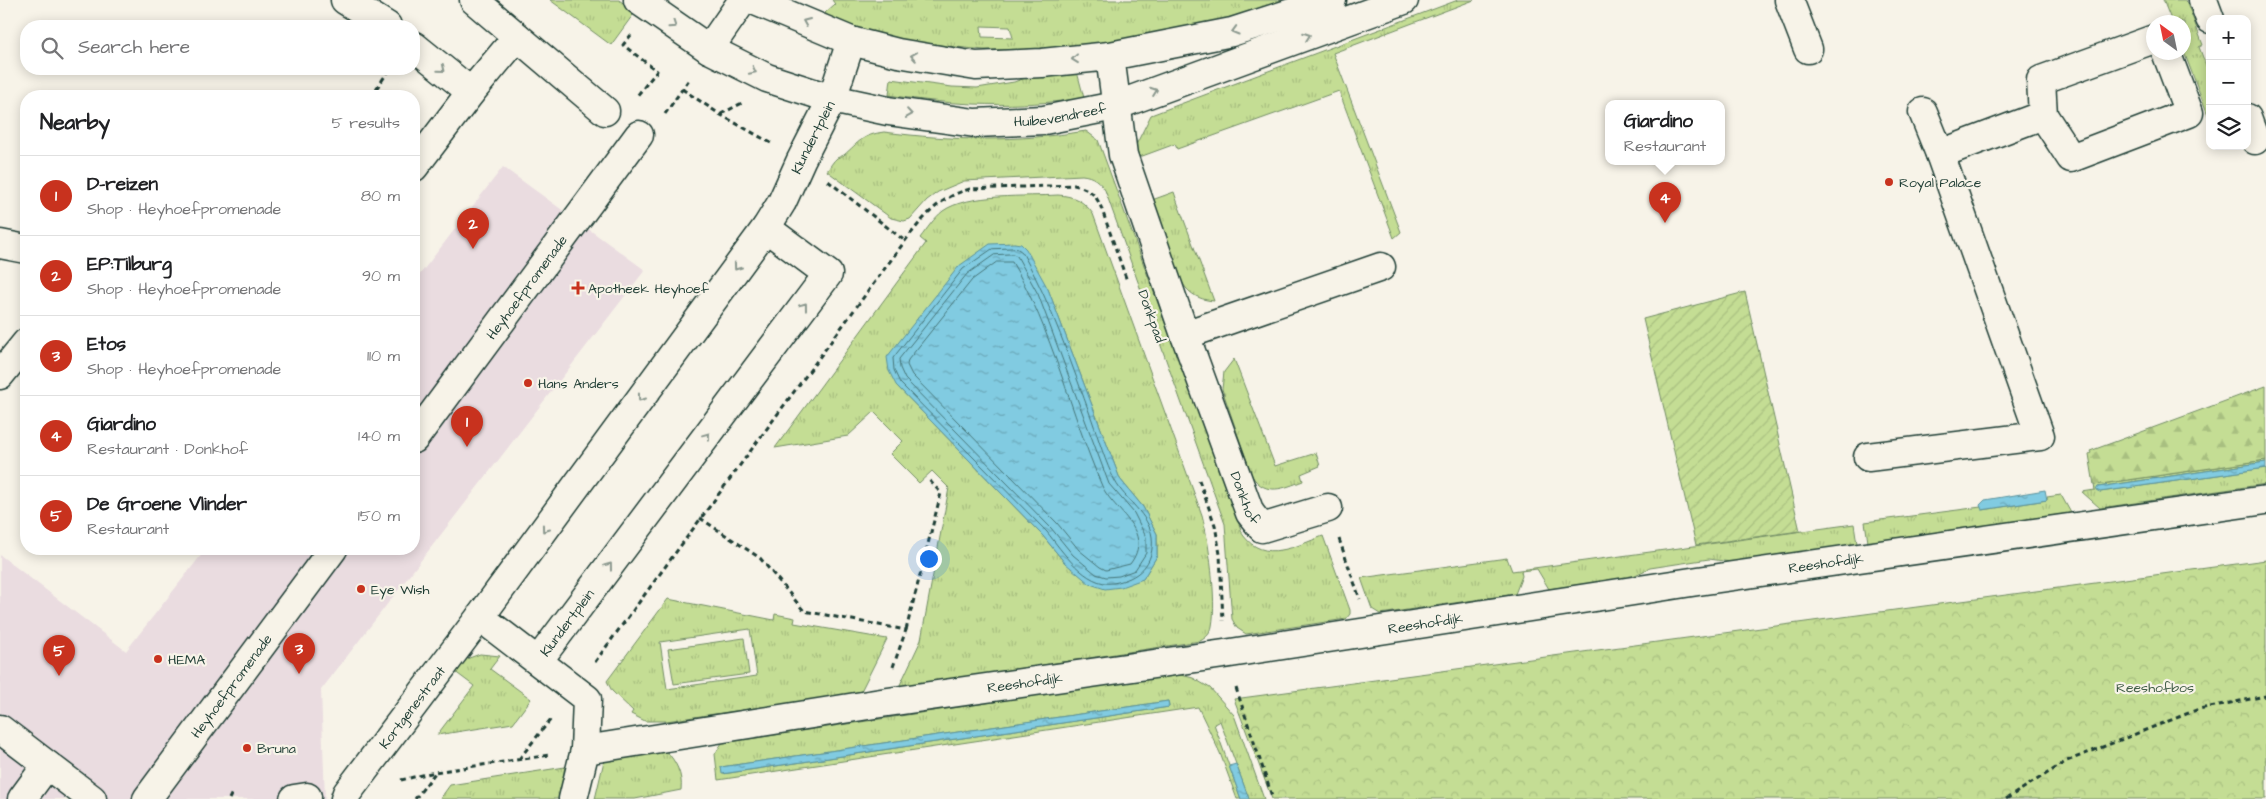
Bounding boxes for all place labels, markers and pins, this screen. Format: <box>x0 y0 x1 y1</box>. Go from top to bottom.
place label: Royal Palace <box>1899 173 1982 193</box>
marker: Royal Palace <box>1883 176 1895 188</box>
pin: 4 <box>1649 182 1681 223</box>
pin: 2 <box>457 208 489 249</box>
place label: Apotheek Heyhoef <box>588 279 710 299</box>
marker: Apotheek Heyhoef <box>572 282 584 294</box>
place label: Hans Anders <box>538 374 619 394</box>
marker: Hans Anders <box>522 377 534 389</box>
pin: 1 <box>451 406 483 447</box>
place label: Eye Wish <box>371 580 429 600</box>
marker: Eye Wish <box>355 583 367 595</box>
pin: 3 <box>283 633 315 674</box>
pin: 5 <box>43 635 75 676</box>
place label: HEMA <box>168 650 205 670</box>
marker: HEMA <box>152 653 164 665</box>
place label: Bruna <box>257 739 296 759</box>
marker: Bruna <box>241 742 253 754</box>

